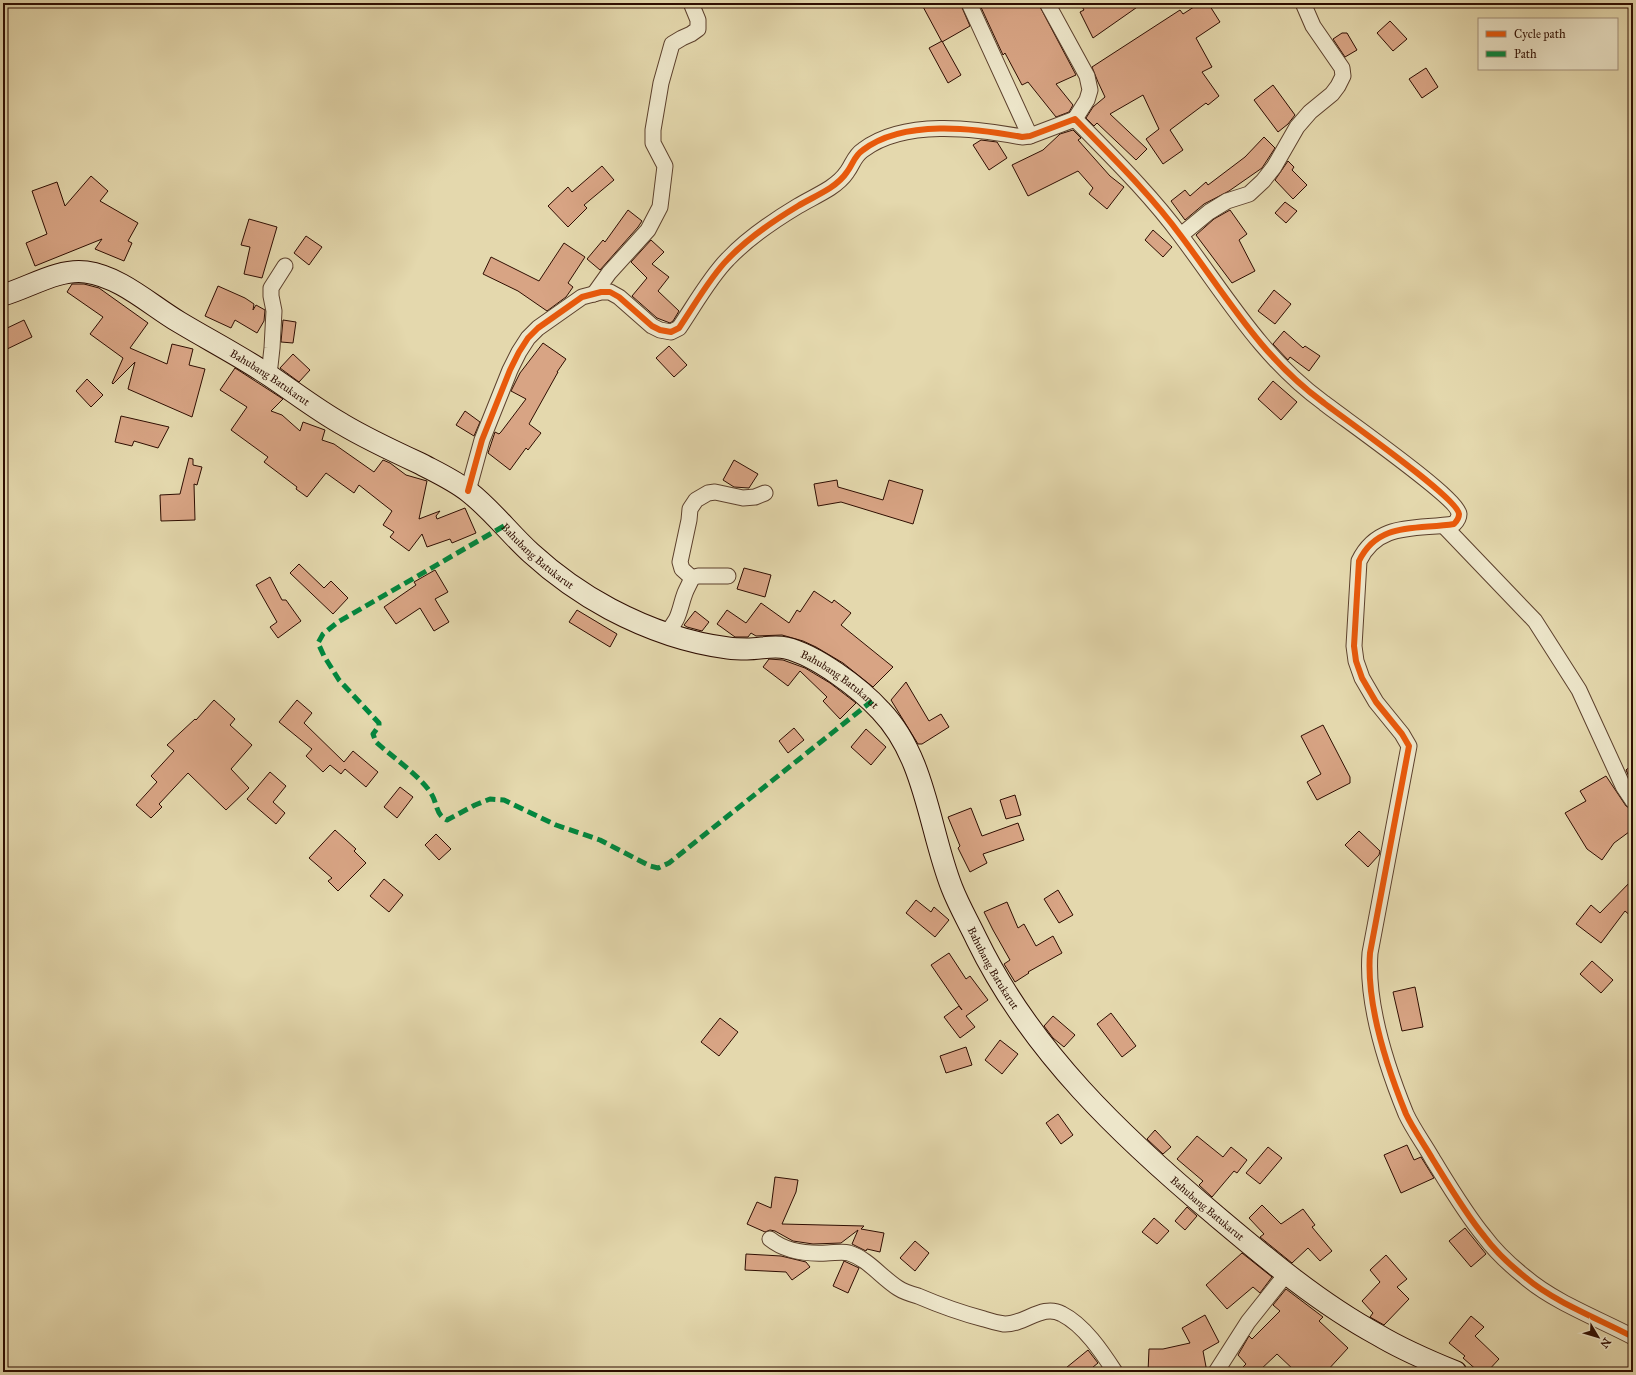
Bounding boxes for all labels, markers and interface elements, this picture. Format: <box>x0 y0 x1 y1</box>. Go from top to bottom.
legend <box>1478 18 1618 70</box>
text: Cycle path <box>1514 27 1566 41</box>
text: Path <box>1514 47 1537 61</box>
street label: Bahubang Batukarut <box>228 346 312 408</box>
street label: Bahubang Batukarut <box>499 520 576 591</box>
street label: Bahubang Batukarut <box>799 647 882 711</box>
street label: Bahubang Batukarut <box>965 925 1022 1012</box>
street label: Bahubang Batukarut <box>1168 1173 1247 1243</box>
north arrow <box>1578 1317 1618 1357</box>
text: N <box>1597 1335 1613 1351</box>

